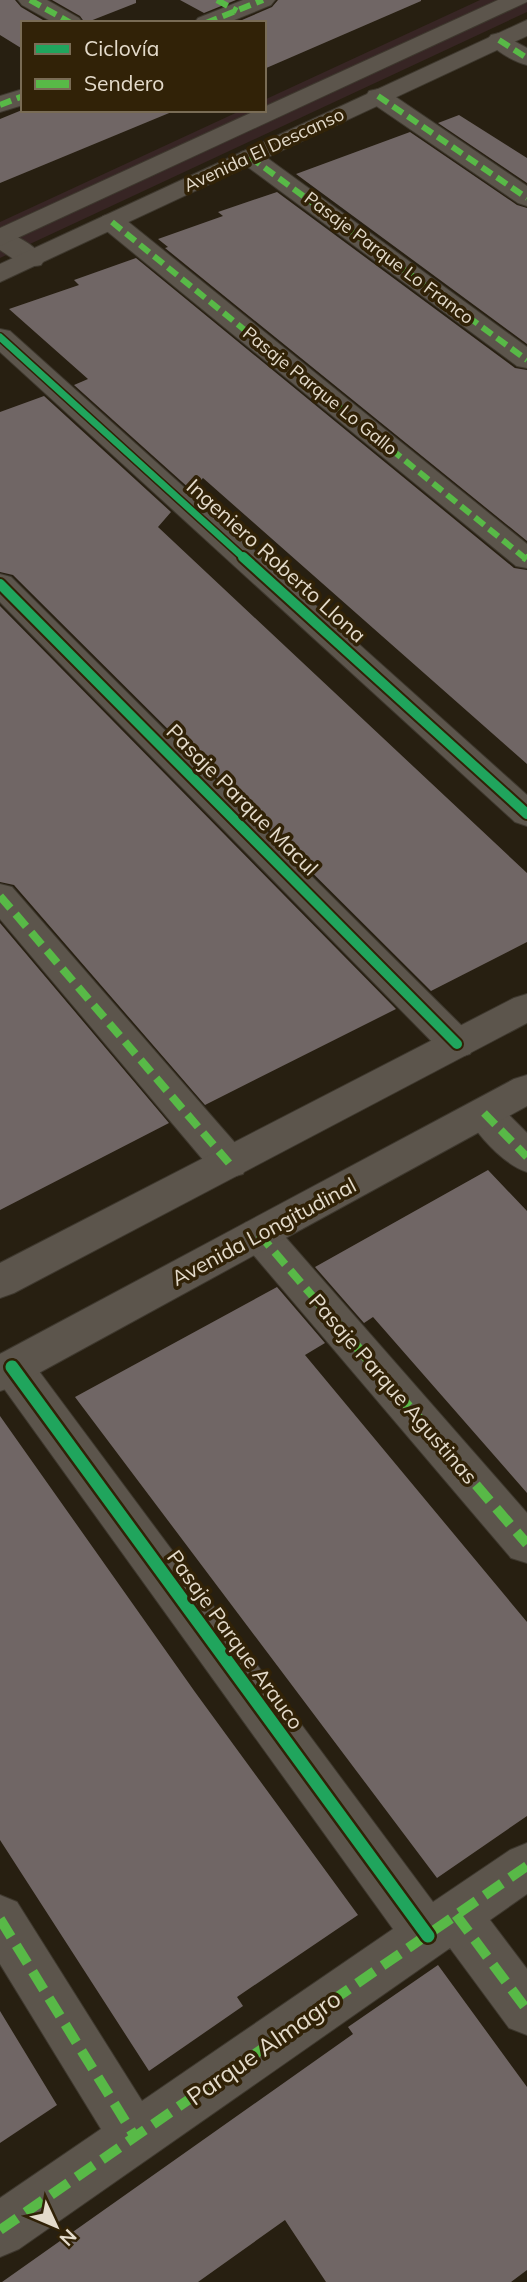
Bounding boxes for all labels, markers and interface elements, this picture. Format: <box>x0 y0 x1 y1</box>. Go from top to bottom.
legend <box>21 21 266 112</box>
text: Ciclovía <box>84 35 159 61</box>
text: Sendero <box>84 70 164 96</box>
street label: Avenida El Descanso <box>180 102 348 197</box>
street label: Pasaje Parque Lo Franco <box>300 186 479 329</box>
street label: Pasaje Parque Lo Gallo <box>238 321 402 460</box>
street label: Ingeniero Roberto Llona <box>182 473 372 648</box>
street label: Pasaje Parque Macul <box>161 718 324 881</box>
street label: Avenida Longitudinal <box>167 1171 360 1291</box>
street label: Pasaje Parque Agustinas <box>304 1288 483 1489</box>
street label: Pasaje Parque Arauco <box>162 1545 310 1734</box>
street label: Parque Almagro <box>181 1983 346 2111</box>
north arrow <box>21 2191 91 2261</box>
text: N <box>55 2224 82 2251</box>

